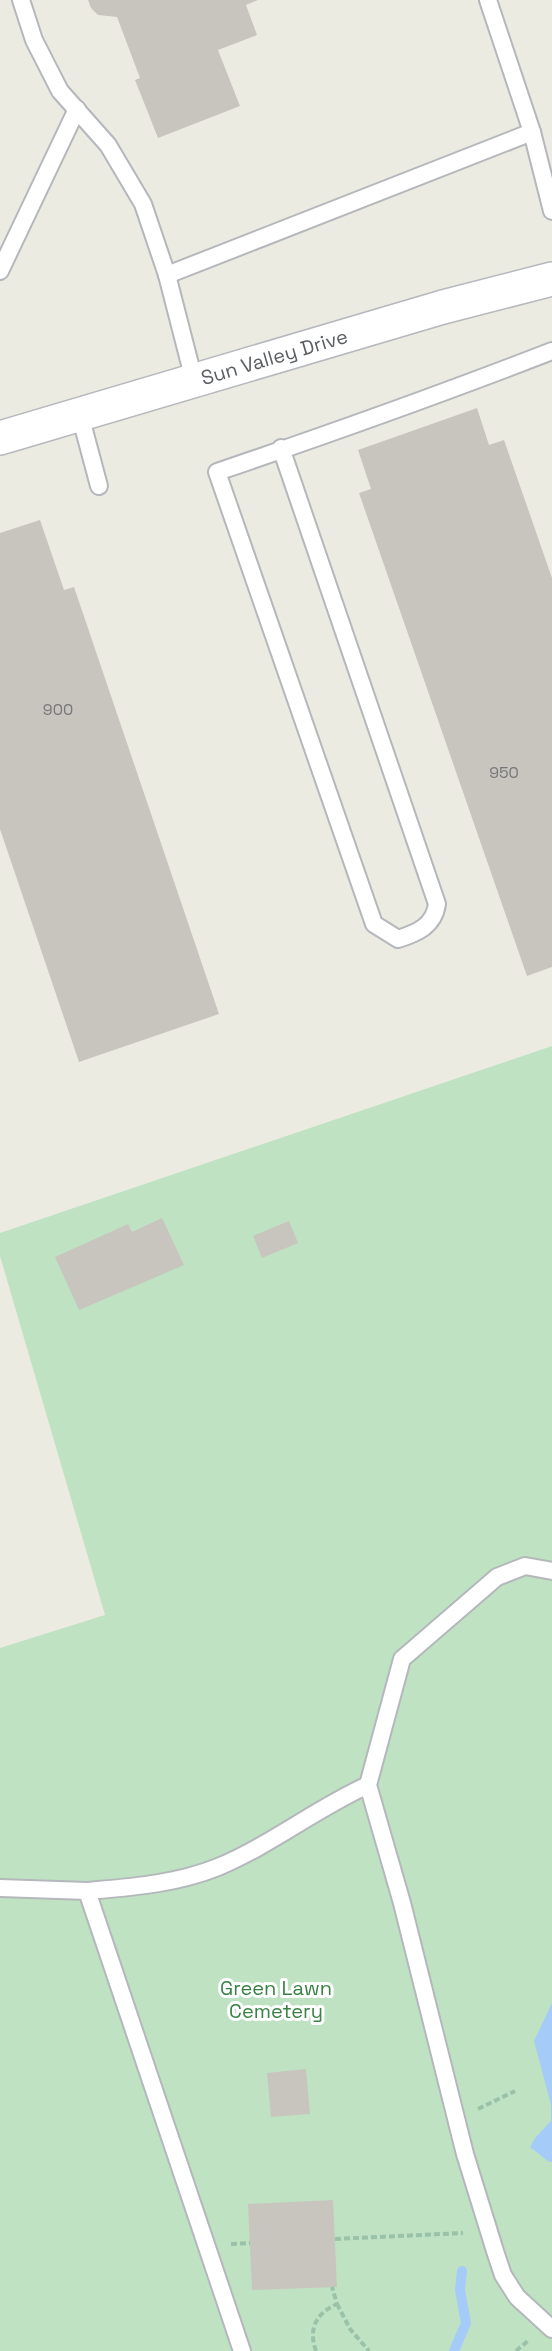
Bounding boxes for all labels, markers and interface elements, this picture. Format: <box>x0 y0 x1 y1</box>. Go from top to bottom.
street label: Sun Valley Drive <box>198 323 351 391</box>
house number: 900 <box>43 699 73 720</box>
house number: 950 <box>489 762 519 783</box>
park label: Green Lawn Cemetery <box>220 1975 332 2024</box>

